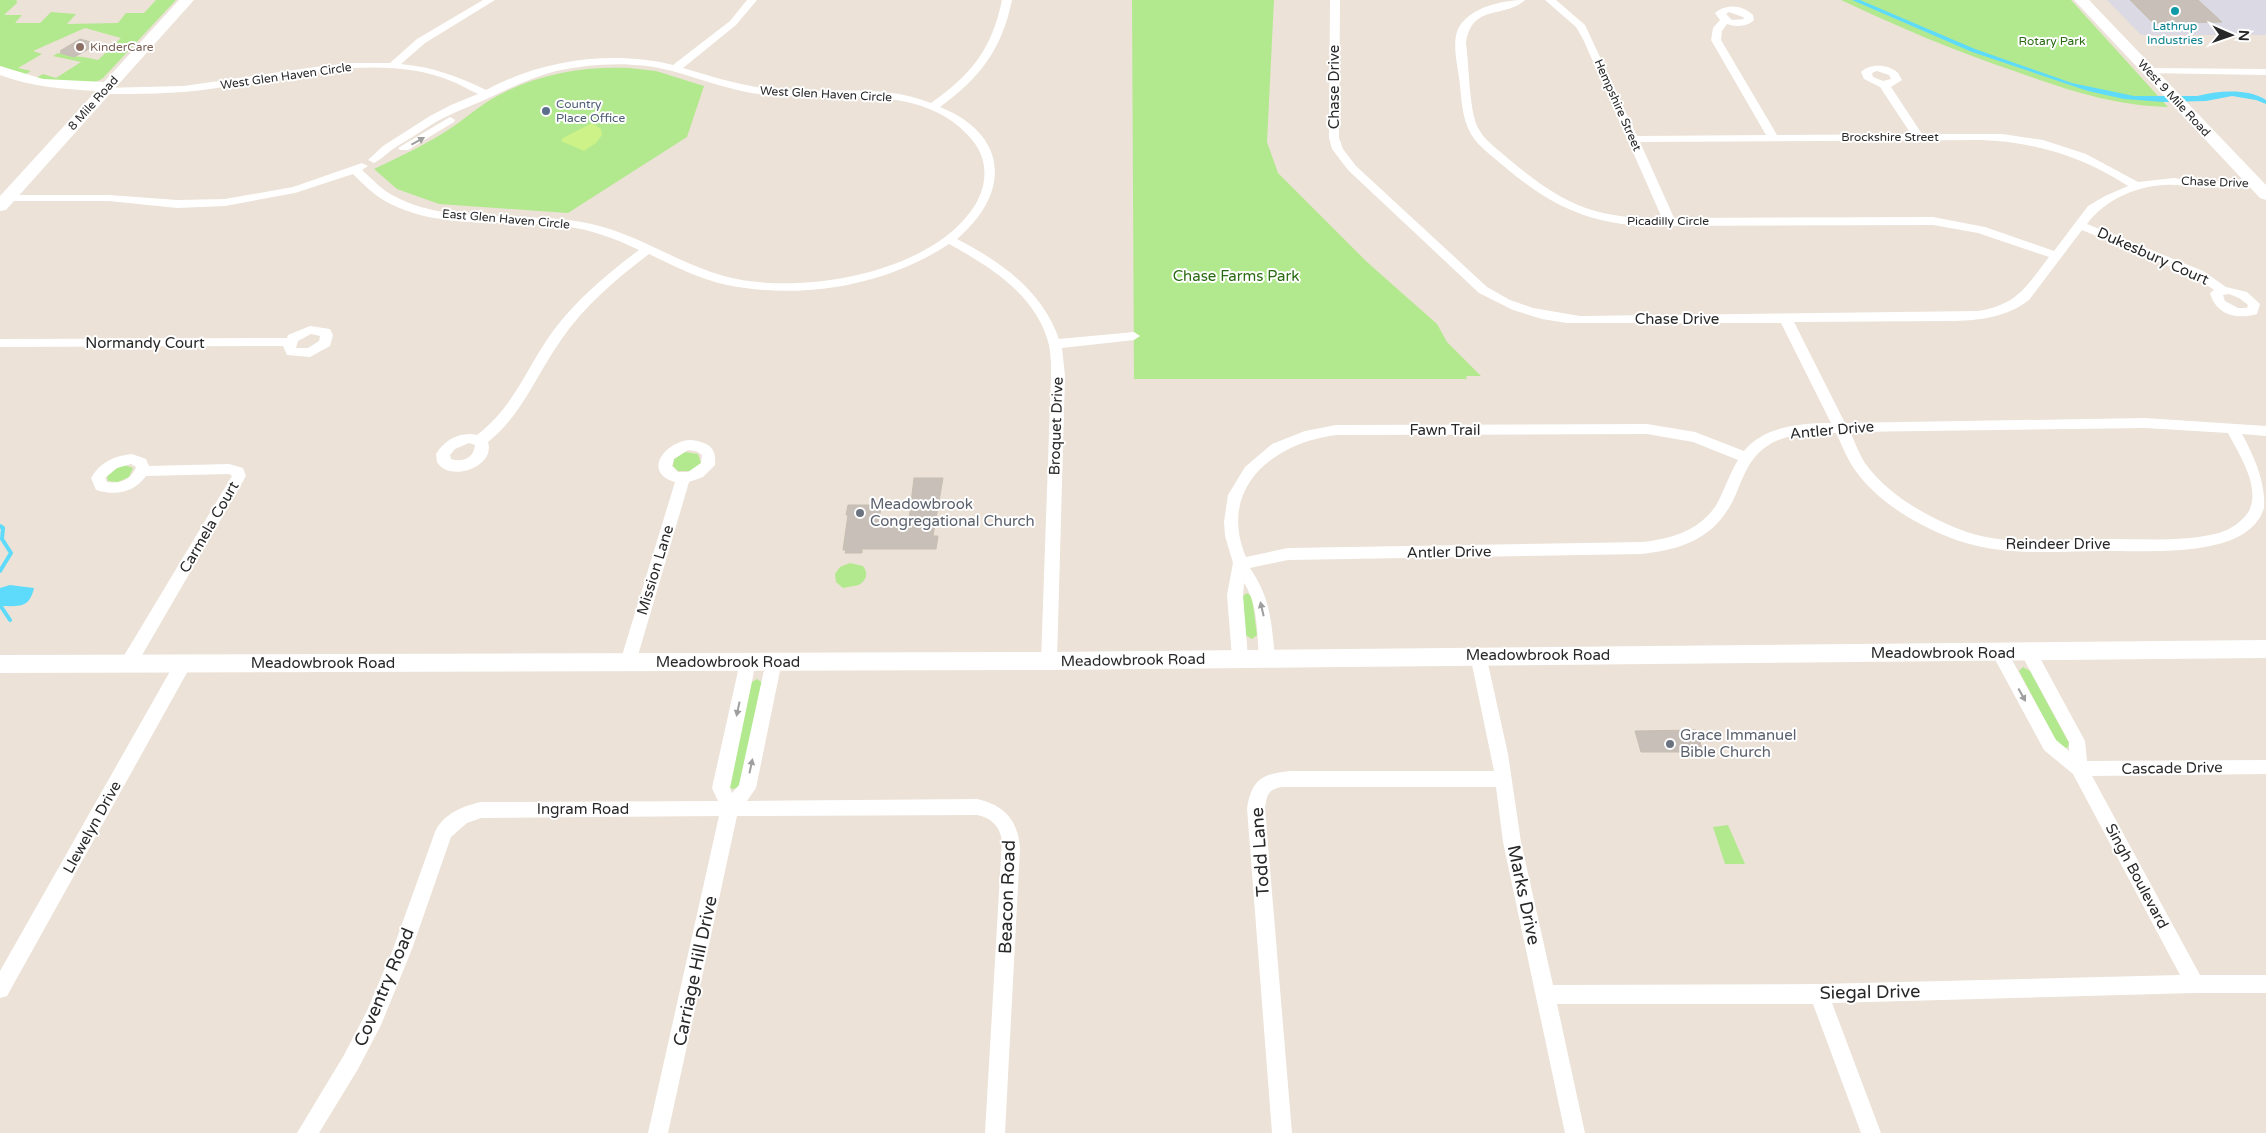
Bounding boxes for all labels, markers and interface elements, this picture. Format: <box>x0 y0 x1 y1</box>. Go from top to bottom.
marker: Lathrup Industries <box>2169 5 2181 17</box>
north arrow <box>2206 10 2256 60</box>
place label: Lathrup Industries <box>2147 19 2203 47</box>
text: N <box>2235 30 2252 41</box>
park label: Rotary Park <box>2019 34 2086 48</box>
place label: KinderCare <box>90 40 154 54</box>
marker: KinderCare <box>74 41 86 53</box>
street label: Chase Drive <box>1325 45 1343 129</box>
street label: Hempshire Street <box>1591 57 1645 153</box>
street label: West 9 Mile Road <box>2135 57 2213 139</box>
street label: West Glen Haven Circle <box>220 60 353 92</box>
street label: 8 Mile Road <box>65 73 121 133</box>
street label: West Glen Haven Circle <box>760 84 893 104</box>
place label: Country Place Office <box>556 97 625 125</box>
marker: Country Place Office <box>540 105 552 117</box>
street label: Brockshire Street <box>1841 130 1939 144</box>
one-way arrow <box>411 137 426 145</box>
street label: Chase Drive <box>2181 174 2249 190</box>
street label: East Glen Haven Circle <box>442 206 571 232</box>
street label: Picadilly Circle <box>1627 214 1709 228</box>
street label: Dukesbury Court <box>2094 223 2212 289</box>
park label: Chase Farms Park <box>1173 267 1299 285</box>
street label: Chase Drive <box>1635 310 1719 328</box>
street label: Normandy Court <box>85 334 205 352</box>
street label: Broquet Drive <box>1045 376 1067 476</box>
street label: Antler Drive <box>1789 417 1875 443</box>
street label: Fawn Trail <box>1409 421 1481 439</box>
street label: Carmela Court <box>175 478 243 576</box>
place label: Meadowbrook Congregational Church <box>870 495 1035 530</box>
marker: Meadowbrook Congregational Church <box>854 507 866 519</box>
street label: Mission Lane <box>633 523 677 617</box>
street label: Reindeer Drive <box>2005 535 2111 553</box>
street label: Antler Drive <box>1407 542 1491 562</box>
one-way arrow <box>1258 602 1266 617</box>
street label: Meadowbrook Road <box>1871 644 2015 662</box>
street label: Meadowbrook Road <box>1466 646 1610 664</box>
street label: Meadowbrook Road <box>1061 650 1205 670</box>
street label: Meadowbrook Road <box>656 653 800 671</box>
street label: Meadowbrook Road <box>251 654 395 672</box>
one-way arrow <box>2018 688 2026 702</box>
one-way arrow <box>733 702 741 718</box>
place label: Grace Immanuel Bible Church <box>1680 726 1796 761</box>
marker: Grace Immanuel Bible Church <box>1664 738 1676 750</box>
one-way arrow <box>748 758 756 774</box>
street label: Cascade Drive <box>2121 758 2223 778</box>
street label: Llewelyn Drive <box>59 778 125 876</box>
street label: Ingram Road <box>537 800 629 818</box>
street label: Todd Lane <box>1246 806 1274 898</box>
street label: Singh Boulevard <box>2102 820 2172 932</box>
street label: Beacon Road <box>994 840 1020 954</box>
street label: Marks Drive <box>1503 843 1545 947</box>
street label: Carriage Hill Drive <box>668 894 722 1048</box>
street label: Coventry Road <box>349 924 419 1050</box>
street label: Siegal Drive <box>1820 980 1920 1004</box>

